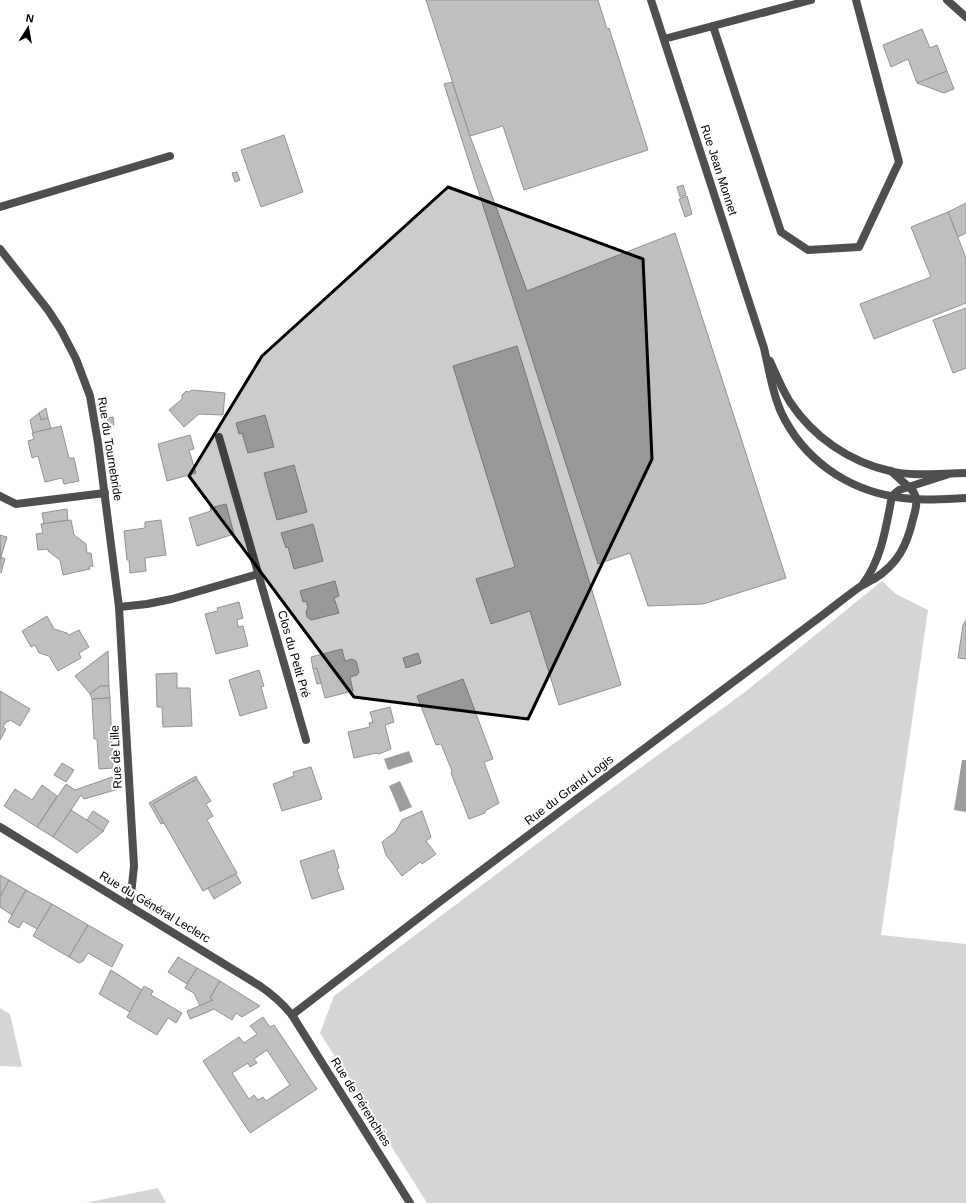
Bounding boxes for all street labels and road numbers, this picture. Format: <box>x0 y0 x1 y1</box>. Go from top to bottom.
street label: Rue Jean Monnet <box>698 123 740 218</box>
street label: Rue du Tournebride <box>95 396 125 502</box>
street label: Clos du Petit Pré <box>275 609 313 700</box>
street label: Rue de Lille <box>107 725 125 789</box>
street label: Rue du Grand Logis <box>522 752 616 828</box>
street label: Rue du Général Leclerc <box>97 868 213 946</box>
street label: Rue de Pérenchies <box>328 1055 394 1149</box>

